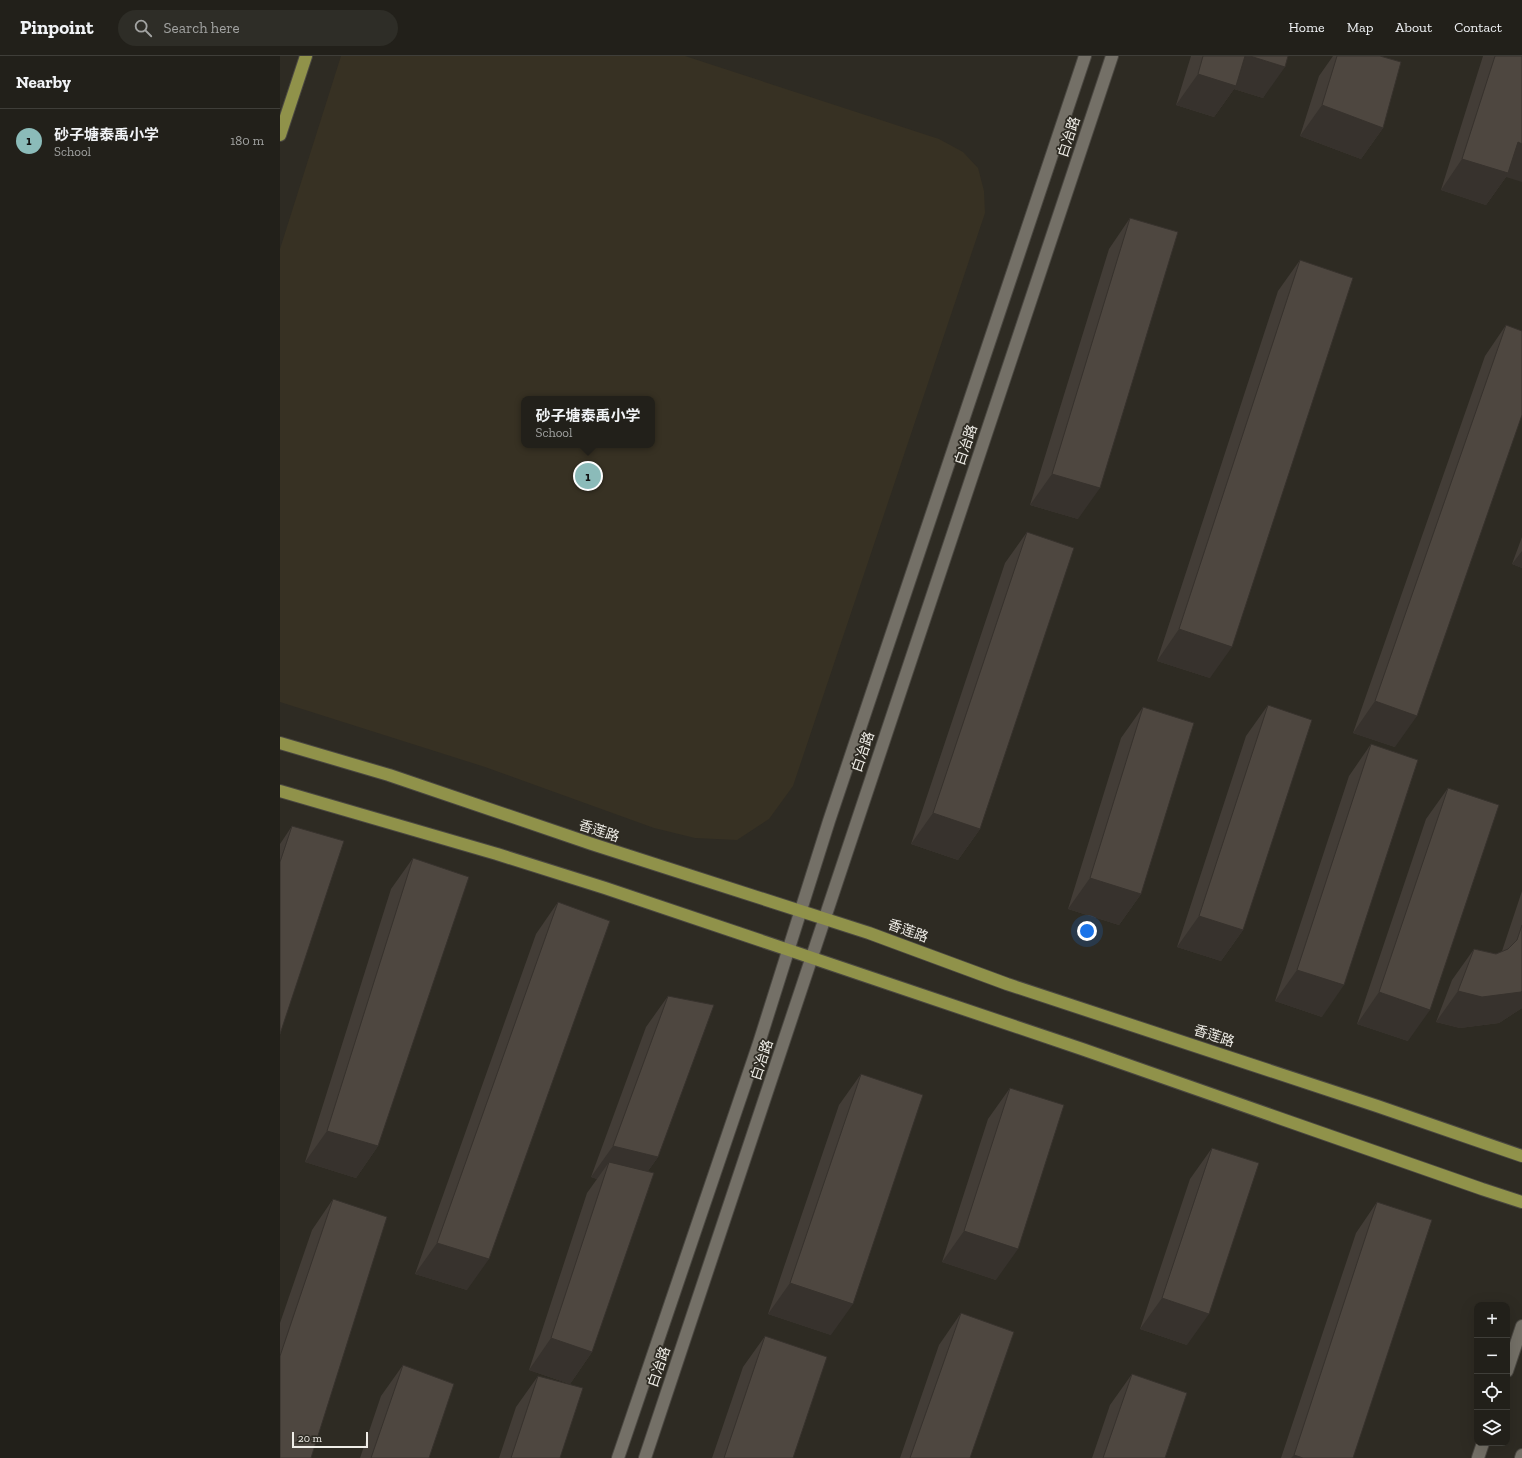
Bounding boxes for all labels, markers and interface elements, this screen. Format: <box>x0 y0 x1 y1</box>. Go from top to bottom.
search box <box>118 10 398 46</box>
text: Pinpoint <box>20 16 94 39</box>
icon: search <box>132 17 154 39</box>
text: Search here <box>164 19 240 37</box>
text: Home <box>1289 19 1325 36</box>
text: Map <box>1347 19 1373 36</box>
text: About <box>1395 19 1432 36</box>
text: Contact <box>1454 19 1502 36</box>
text: Nearby <box>16 72 71 92</box>
street label: 白冶路 <box>1054 114 1084 160</box>
text: 砂子塘泰禹小学 <box>54 126 159 144</box>
text: 1 <box>26 133 32 148</box>
text: 180 m <box>230 133 264 148</box>
text: School <box>54 144 91 159</box>
popup <box>521 396 655 448</box>
text: 砂子塘泰禹小学 <box>535 407 641 425</box>
street label: 白冶路 <box>951 422 981 468</box>
text: School <box>535 425 573 440</box>
pin: 1 <box>575 461 601 491</box>
street label: 白冶路 <box>848 729 878 775</box>
street label: 香莲路 <box>576 816 622 846</box>
street label: 香莲路 <box>885 916 931 946</box>
your location <box>1077 921 1097 941</box>
street label: 香莲路 <box>1191 1021 1237 1051</box>
street label: 白冶路 <box>747 1037 777 1083</box>
map controls <box>1474 1302 1510 1446</box>
button: + <box>1474 1302 1510 1338</box>
button: − <box>1474 1338 1510 1374</box>
street label: 白冶路 <box>644 1344 674 1390</box>
button: locate <box>1474 1374 1510 1410</box>
button: layers <box>1474 1410 1510 1446</box>
scale bar <box>292 1430 368 1449</box>
text: 20 m <box>298 1432 322 1445</box>

